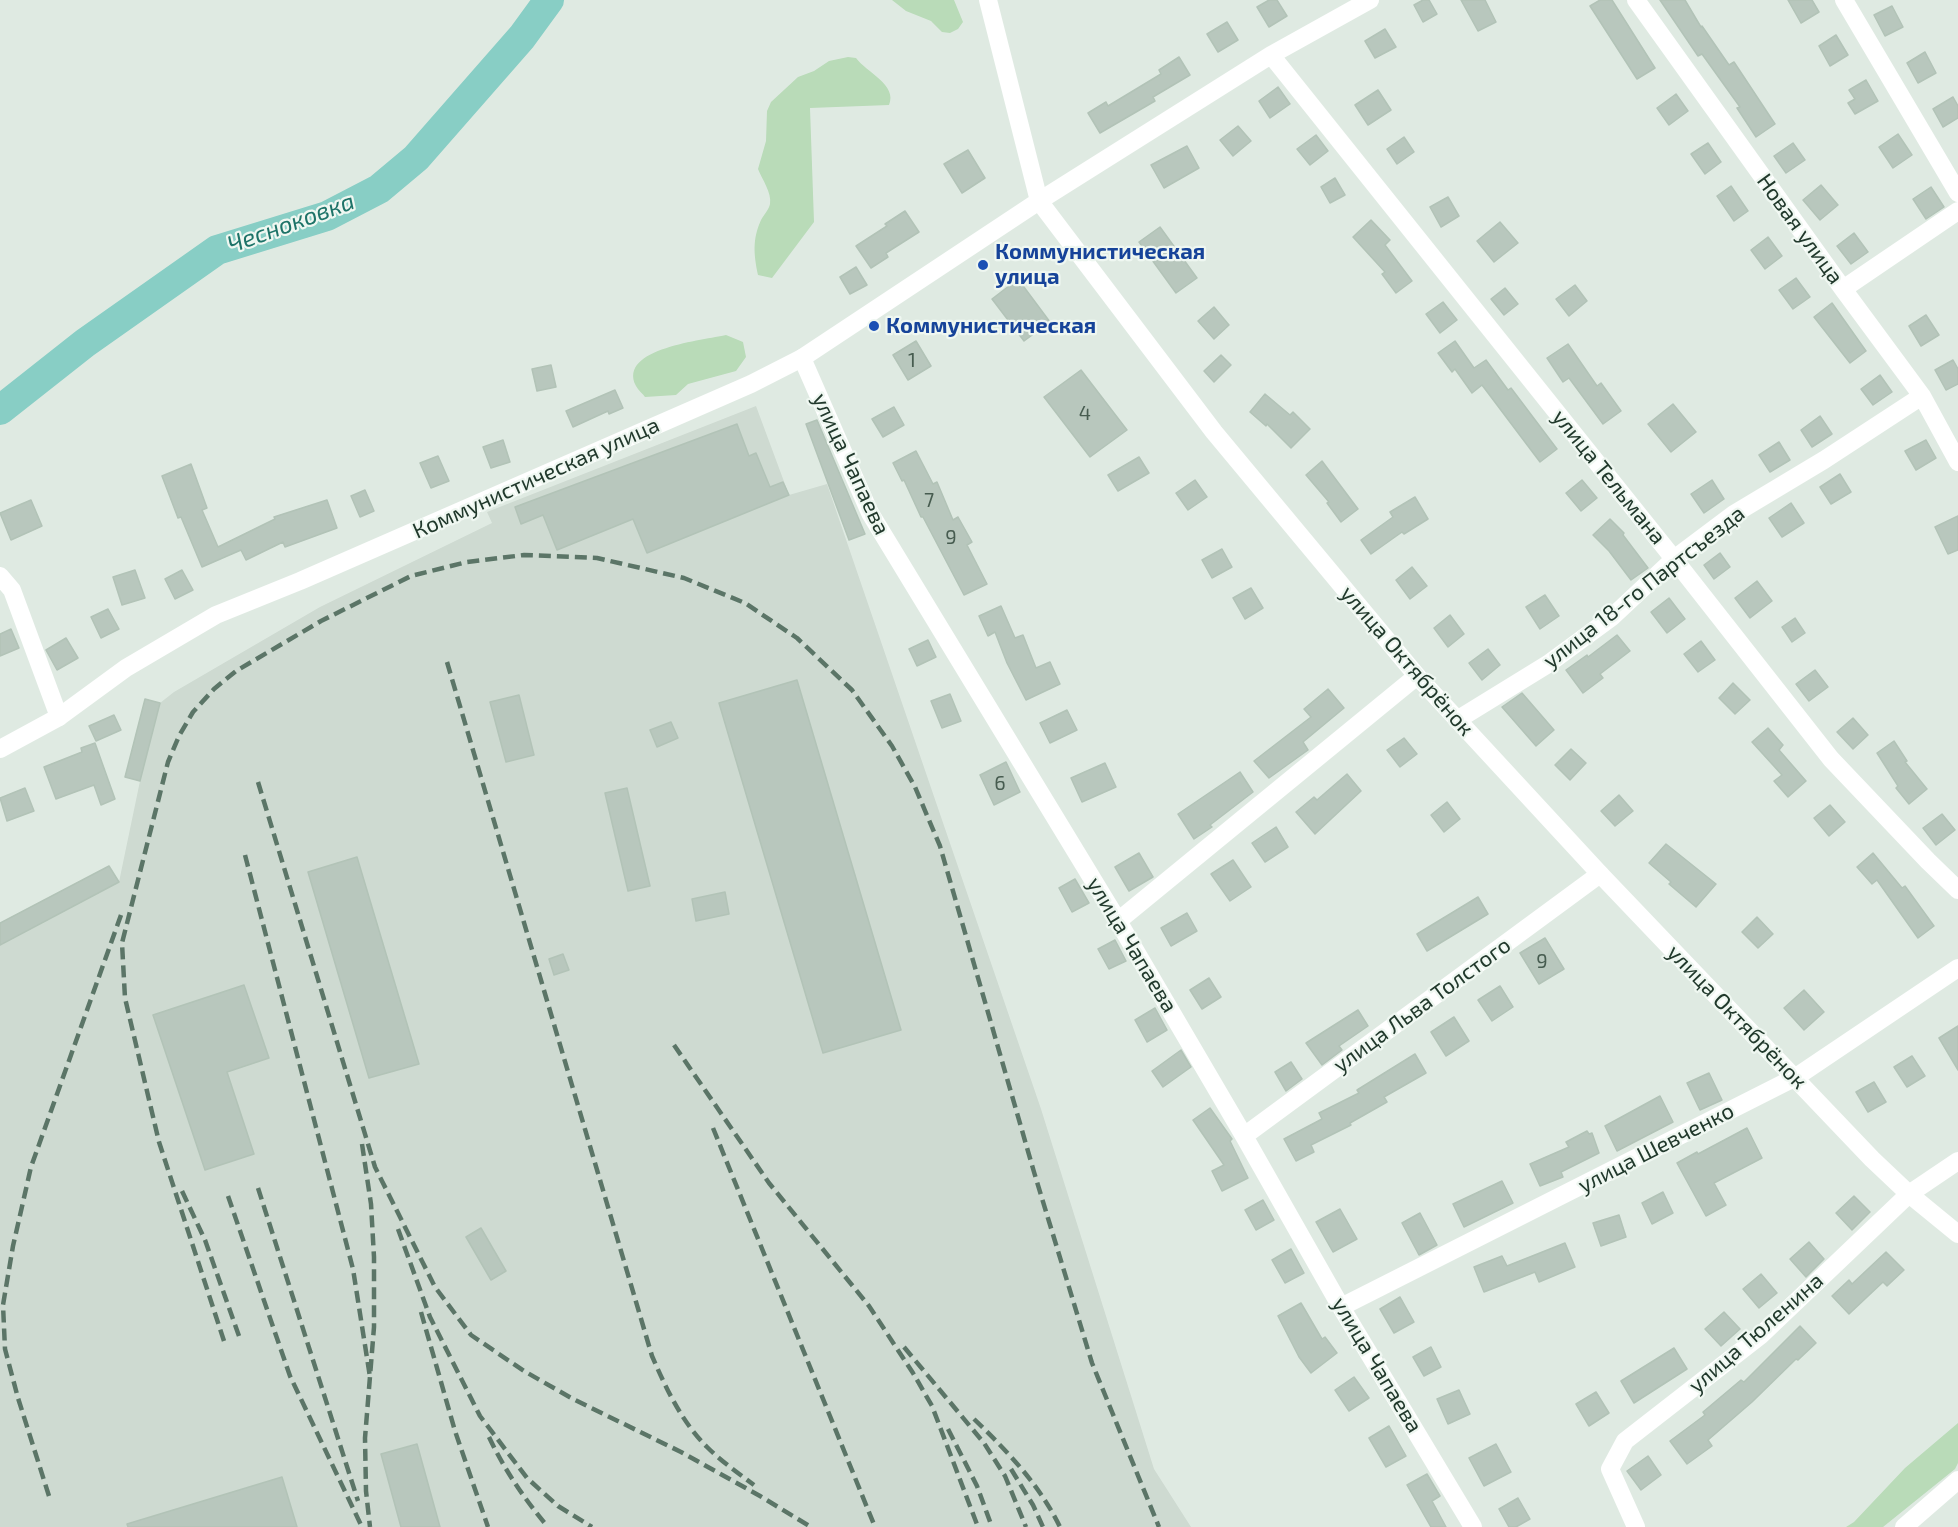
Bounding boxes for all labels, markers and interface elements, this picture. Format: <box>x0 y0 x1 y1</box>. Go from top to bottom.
street label: Новая улица <box>1751 169 1849 289</box>
water label: Чесноковка <box>224 187 358 259</box>
place label: Коммунистическая улица <box>995 239 1205 290</box>
marker: Коммунистическая улица <box>976 258 990 272</box>
place label: Коммунистическая <box>886 313 1096 339</box>
marker: Коммунистическая <box>867 319 881 333</box>
house number: 1 <box>908 348 916 372</box>
street label: улица Чапаева <box>807 389 895 539</box>
house number: 4 <box>1079 401 1091 425</box>
street label: улица Тельмана <box>1547 404 1671 550</box>
street label: Коммунистическая улица <box>409 412 663 544</box>
house number: 7 <box>924 488 934 512</box>
street label: улица 18-го Партсъезда <box>1538 500 1750 674</box>
house number: 9 <box>945 525 957 549</box>
street label: улица Октябрёнок <box>1335 581 1479 741</box>
house number: 6 <box>994 771 1006 795</box>
street label: улица Чапаева <box>1081 873 1183 1017</box>
street label: улица Льва Толстого <box>1328 932 1516 1078</box>
street label: улица Октябрёнок <box>1661 939 1813 1095</box>
house number: 9 <box>1536 949 1548 973</box>
street label: улица Шевченко <box>1574 1097 1738 1199</box>
street label: улица Тюленина <box>1683 1267 1829 1399</box>
street label: улица Чапаева <box>1326 1293 1428 1437</box>

